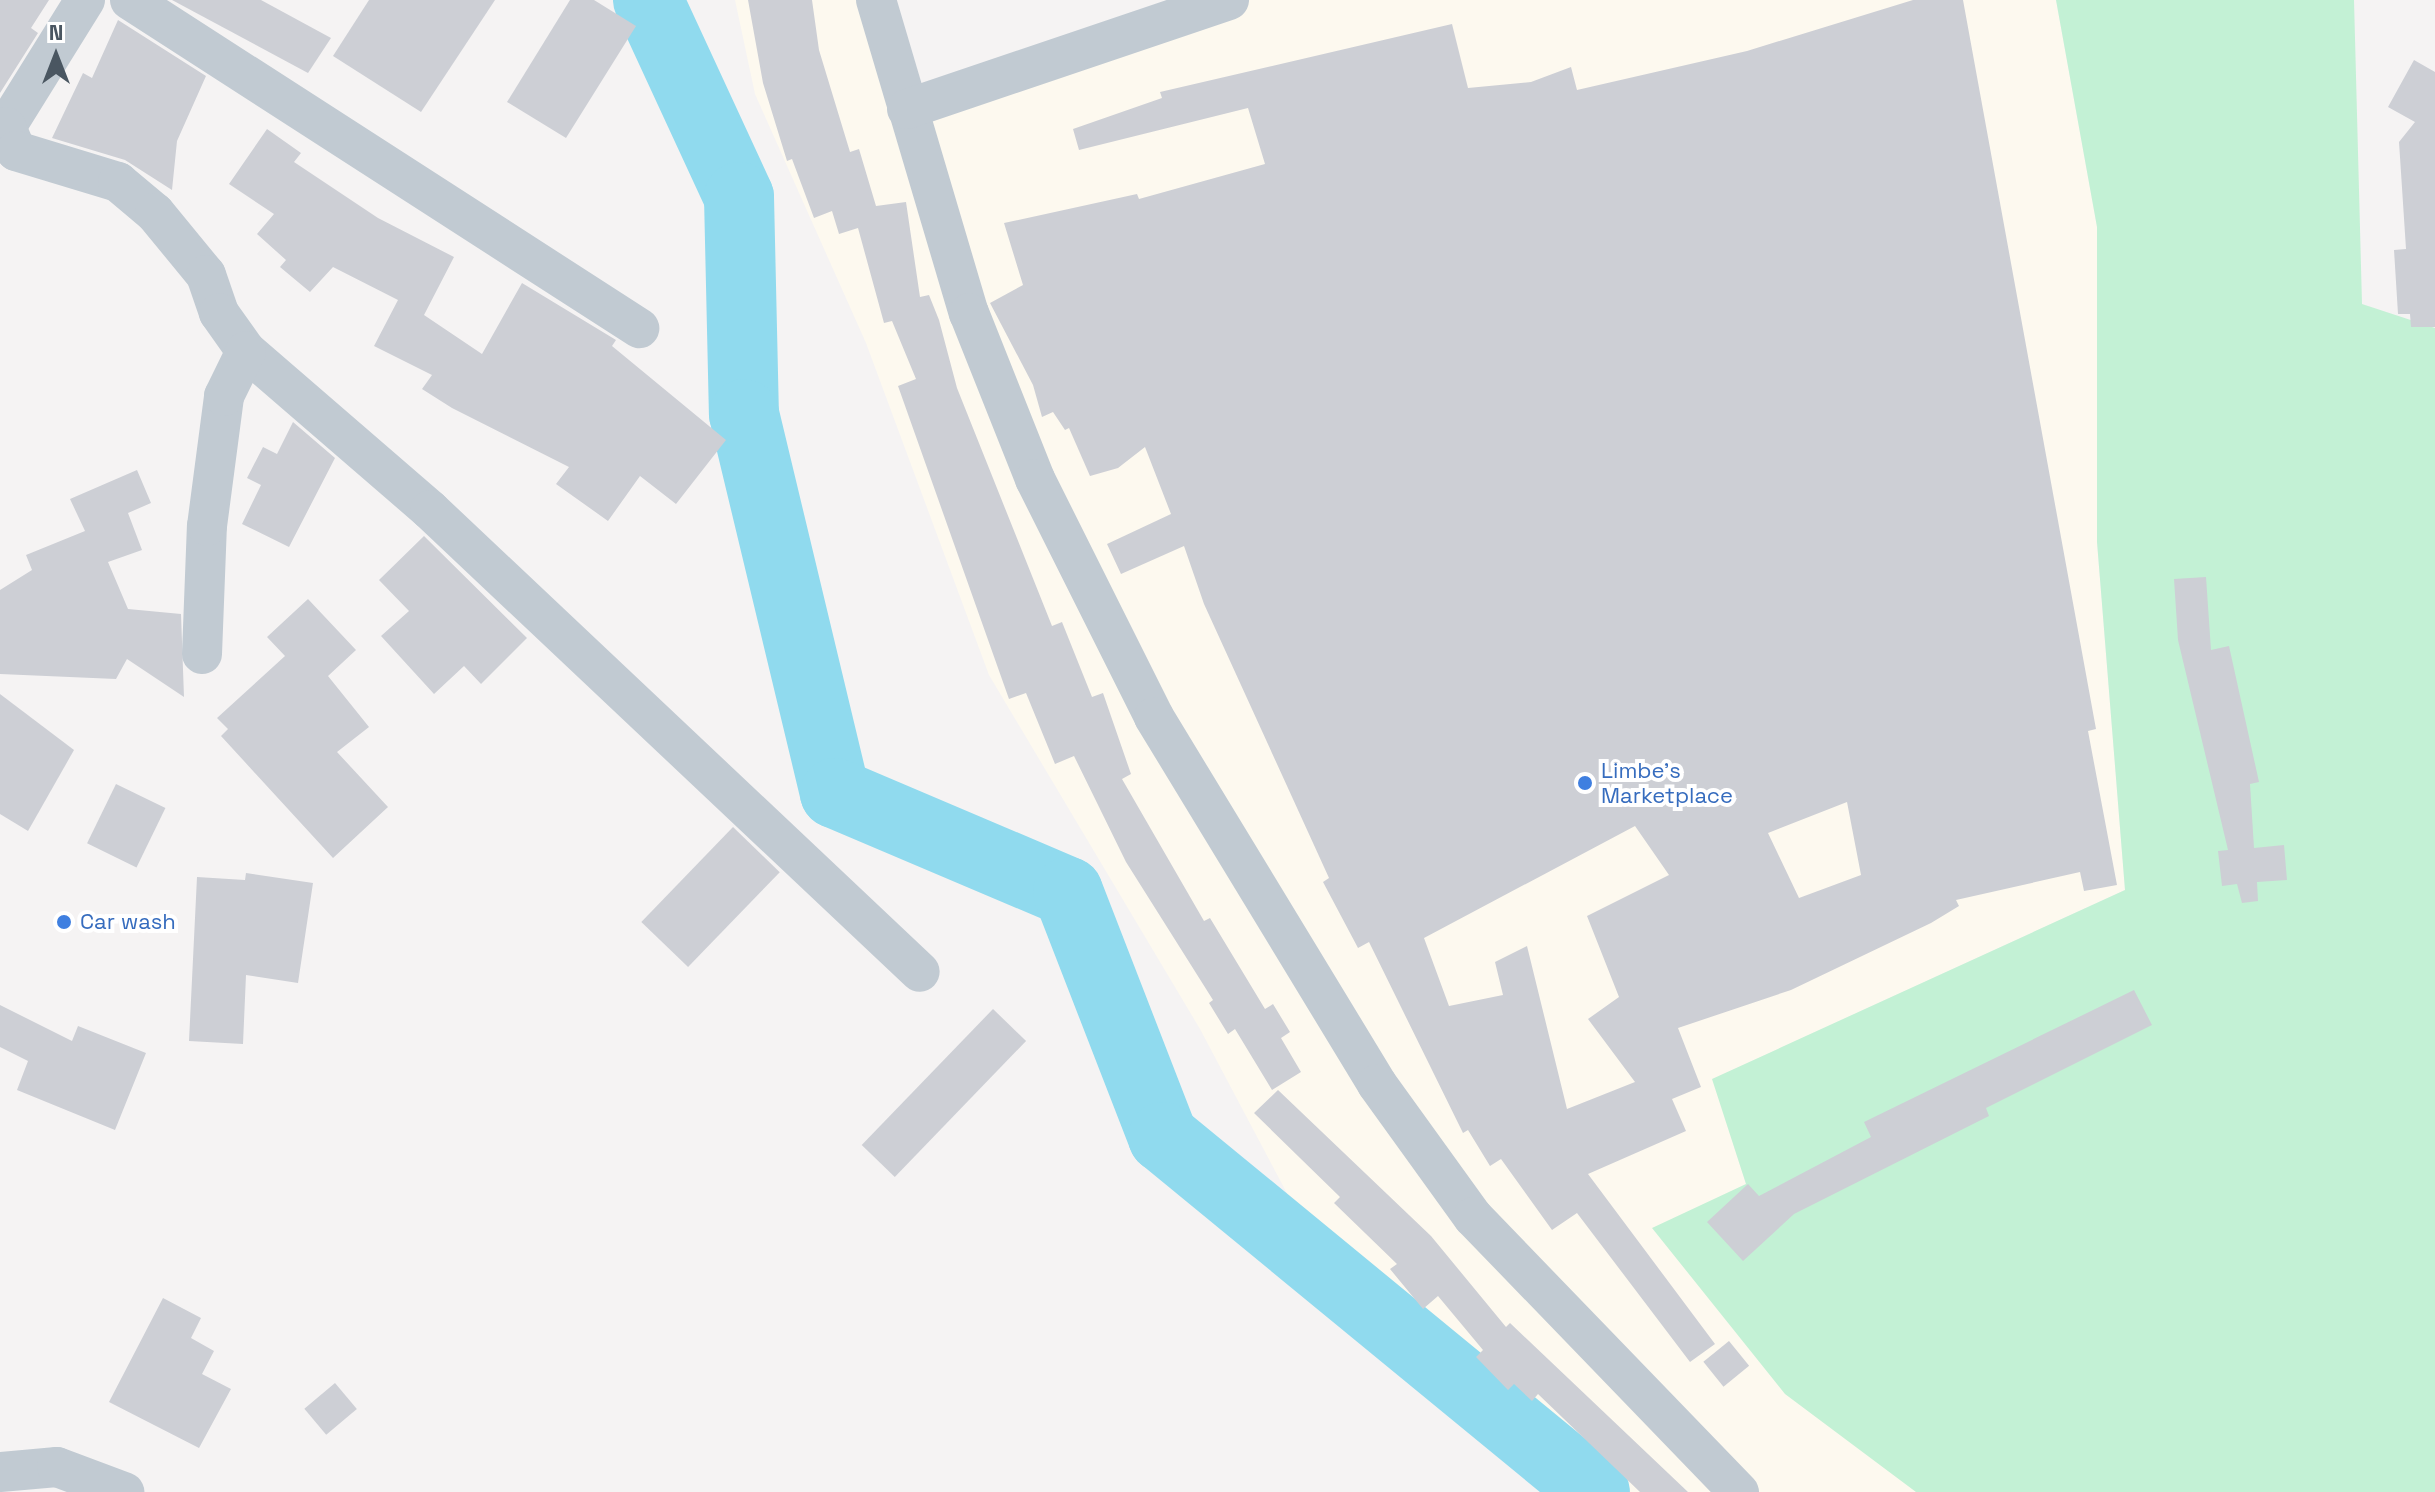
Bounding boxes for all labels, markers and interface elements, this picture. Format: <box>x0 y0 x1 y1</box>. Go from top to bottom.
north arrow <box>16 16 96 96</box>
text: N <box>49 18 63 46</box>
place label: Limbe's Marketplace <box>1601 757 1733 808</box>
marker: Limbe's Marketplace <box>1576 774 1594 792</box>
place label: Car wash <box>80 909 176 935</box>
marker: Car wash <box>55 913 73 931</box>

